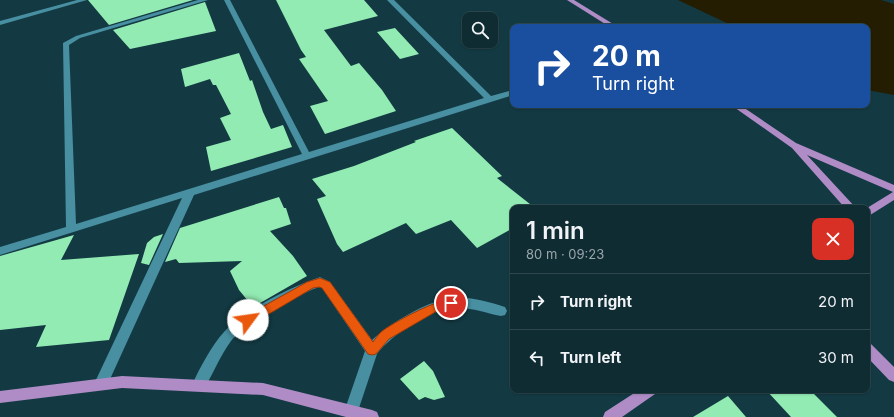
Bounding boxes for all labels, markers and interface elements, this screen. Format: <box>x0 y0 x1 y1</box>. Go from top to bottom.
map controls <box>462 12 498 48</box>
button: search <box>462 12 498 48</box>
text: 20 m <box>592 39 661 73</box>
icon: right <box>526 40 578 92</box>
text: Turn right <box>592 73 675 94</box>
text: 1 min <box>526 216 585 245</box>
button: close <box>812 218 854 260</box>
text: 80 m · 09:23 <box>526 246 604 262</box>
pin <box>434 286 468 320</box>
icon: right <box>526 291 548 313</box>
icon: arrive <box>440 292 462 314</box>
text: Turn right <box>560 292 632 311</box>
text: 20 m <box>818 292 854 311</box>
position arrow <box>227 299 269 341</box>
icon: left <box>526 347 548 369</box>
text: Turn left <box>560 348 621 367</box>
text: 30 m <box>818 348 854 367</box>

